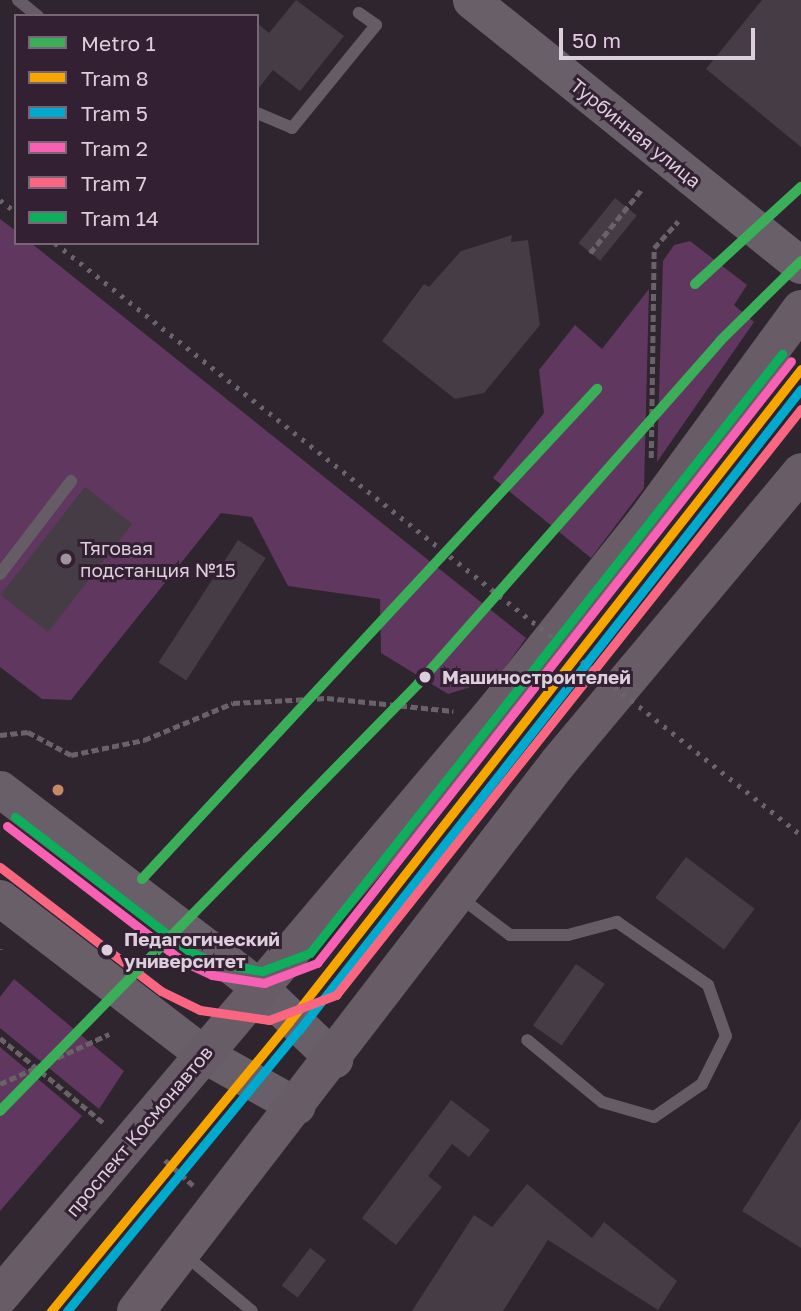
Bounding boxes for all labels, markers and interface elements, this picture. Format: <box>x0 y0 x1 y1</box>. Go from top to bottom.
legend <box>14 14 259 245</box>
scale bar <box>563 14 759 58</box>
text: 50 m <box>572 27 621 53</box>
text: Metro 1 <box>81 30 156 56</box>
text: Tram 8 <box>81 65 149 91</box>
street label: Турбинная улица <box>566 74 706 192</box>
text: Tram 5 <box>81 100 148 126</box>
text: Tram 2 <box>81 135 148 161</box>
text: Tram 7 <box>81 170 147 196</box>
text: Tram 14 <box>81 205 159 231</box>
place label: Тяговая подстанция №15 <box>80 537 236 581</box>
marker: Тяговая подстанция №15 <box>58 551 74 567</box>
marker: Машиностроителей <box>414 666 436 688</box>
place label: Машиностроителей <box>442 666 631 688</box>
unlabelled marker <box>51 783 65 797</box>
place label: Педагогический университет <box>124 928 280 972</box>
marker: Педагогический университет <box>96 939 118 961</box>
street label: проспект Космонавтов <box>61 1041 217 1221</box>

